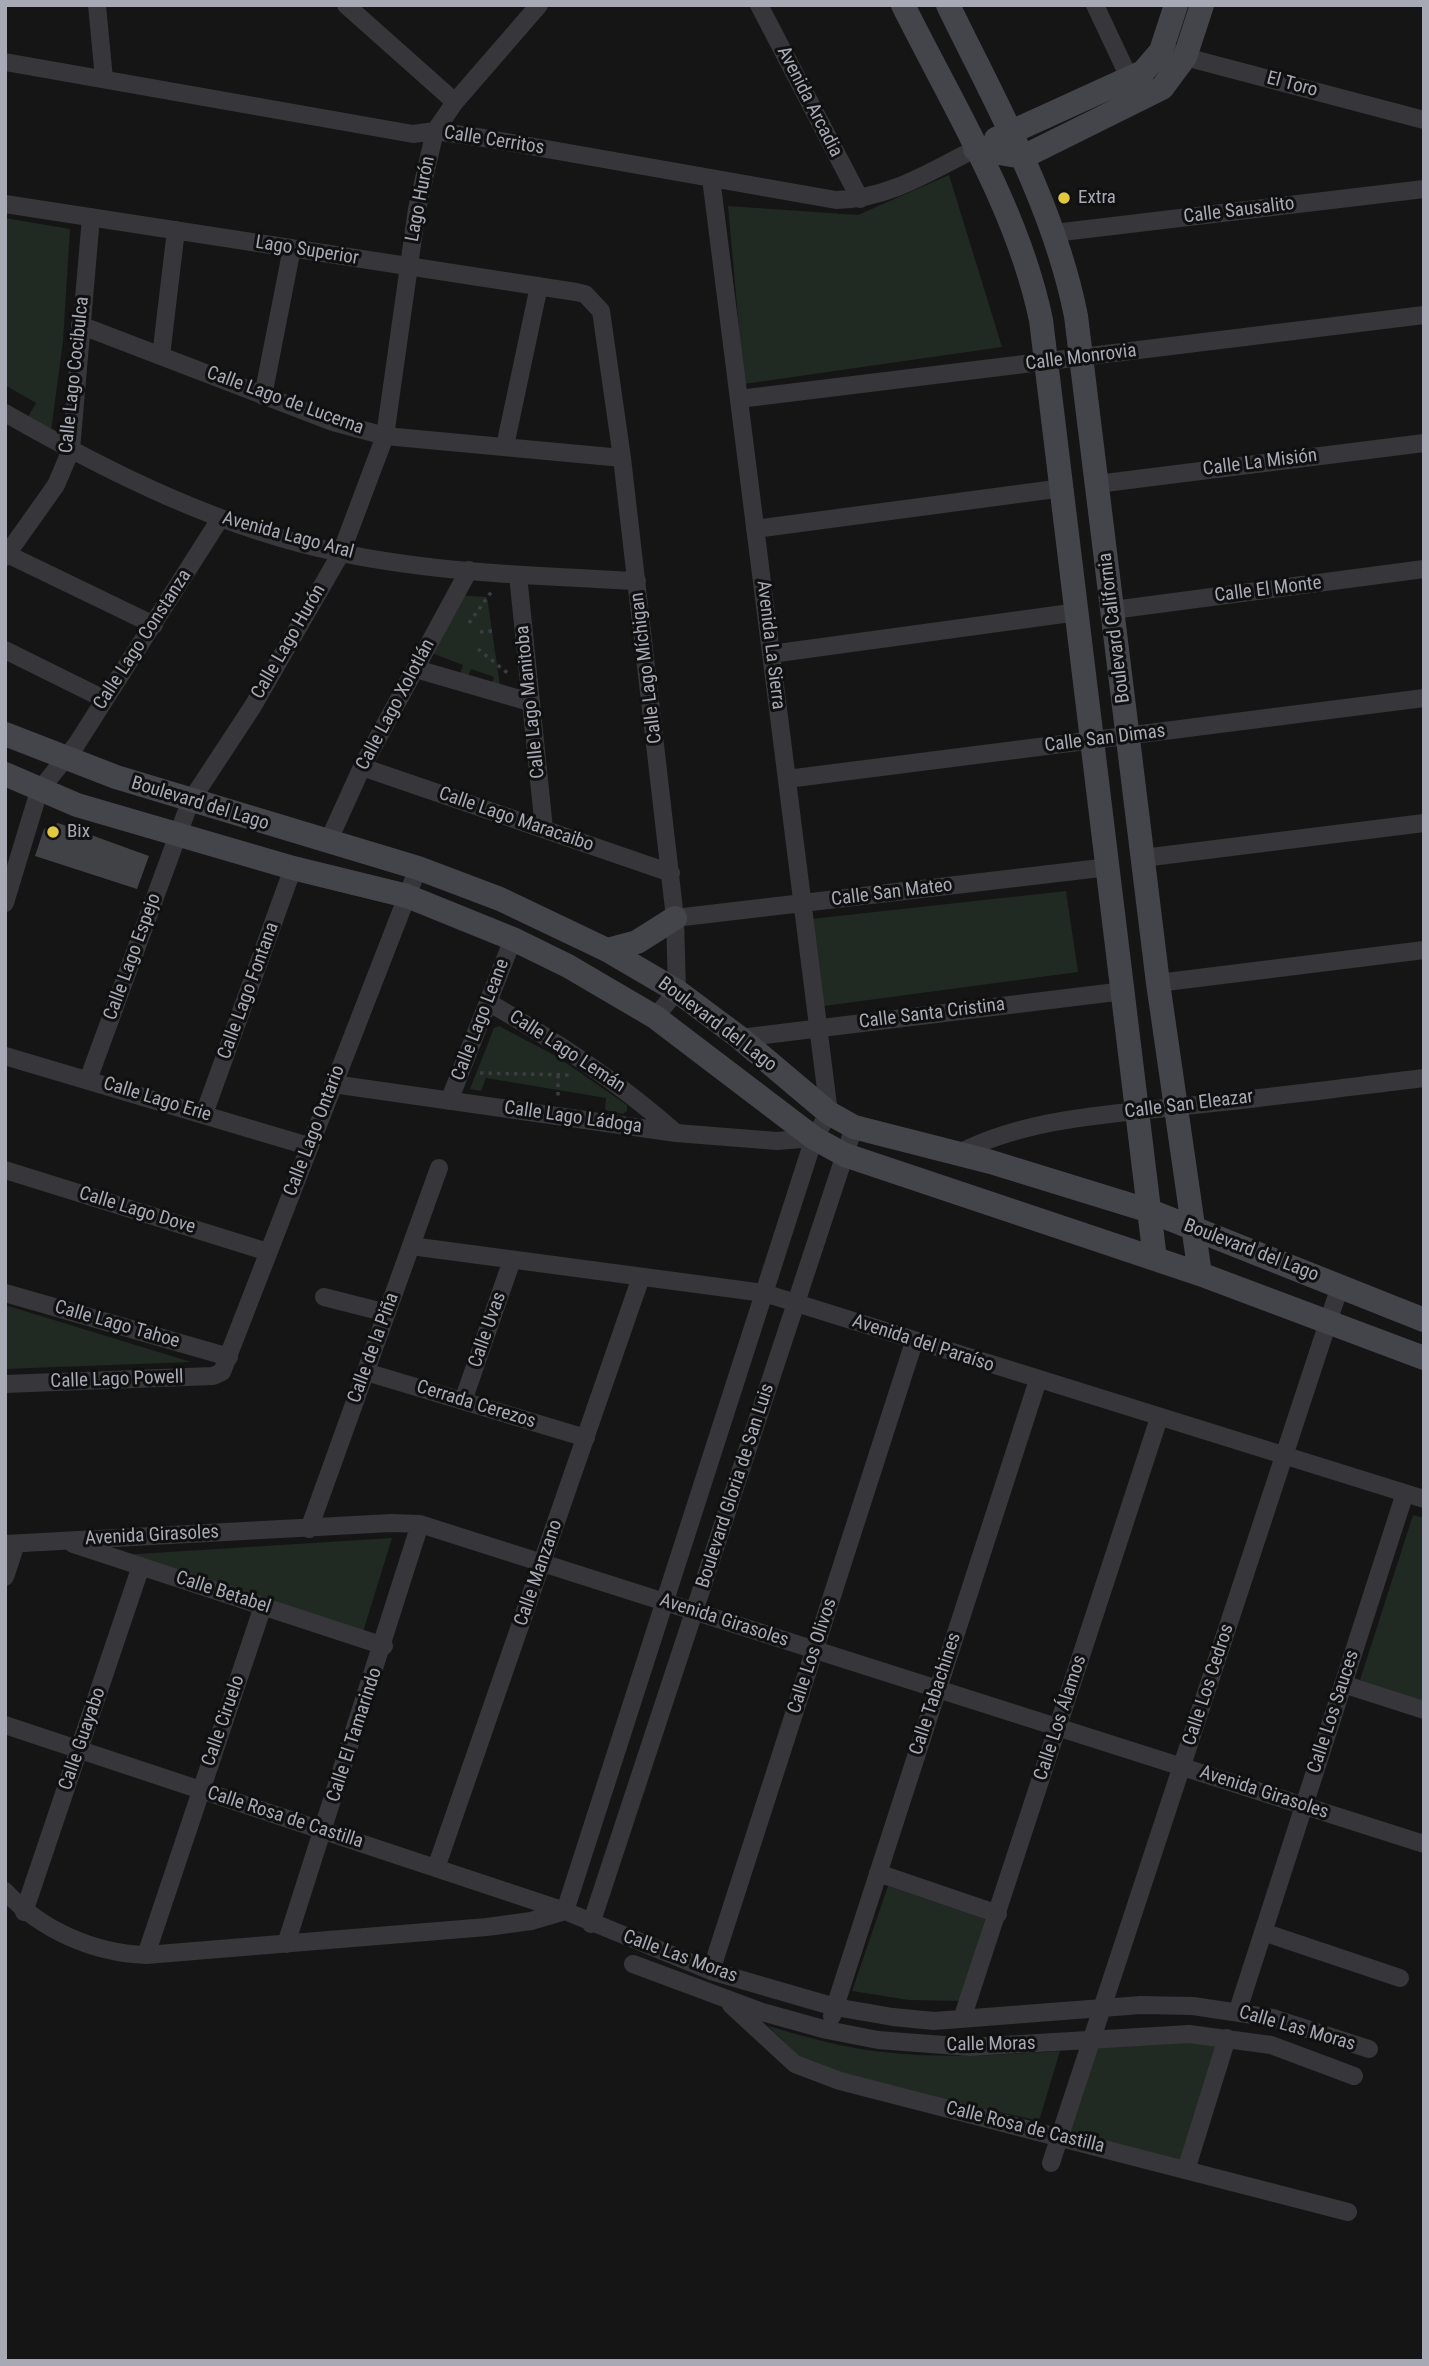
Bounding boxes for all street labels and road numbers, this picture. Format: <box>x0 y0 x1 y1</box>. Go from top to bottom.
street label: Avenida Arcadia <box>771 43 847 161</box>
street label: El Toro <box>1264 67 1320 103</box>
street label: Calle Cerritos <box>442 122 546 160</box>
street label: Lago Hurón <box>402 154 440 244</box>
street label: Calle Sausalito <box>1182 193 1296 229</box>
street label: Lago Superior <box>254 232 360 270</box>
street label: Calle Lago Cocibulca <box>55 295 95 455</box>
street label: Calle Monrovia <box>1024 340 1138 376</box>
street label: Calle Lago de Lucerna <box>203 362 367 440</box>
street label: Calle La Misión <box>1202 445 1318 481</box>
street label: Avenida Lago Aral <box>220 508 356 564</box>
street label: Boulevard California <box>1094 552 1136 704</box>
street label: Calle Lago Constanza <box>89 566 197 714</box>
street label: Calle El Monte <box>1213 572 1323 608</box>
street label: Avenida La Sierra <box>751 579 789 711</box>
street label: Calle Lago Hurón <box>247 581 331 703</box>
street label: Calle Lago Míchigan <box>626 591 668 745</box>
street label: Calle Lago Manitoba <box>512 624 550 780</box>
street label: Calle Lago Xolotlán <box>352 636 440 774</box>
street label: Calle San Dimas <box>1043 720 1167 758</box>
street label: Boulevard del Lago <box>128 772 272 836</box>
street label: Calle Lago Maracaibo <box>436 783 596 857</box>
street label: Calle San Mateo <box>830 874 954 912</box>
street label: Calle Lago Espejo <box>99 890 167 1024</box>
street label: Calle Lago Fontana <box>214 919 284 1063</box>
street label: Calle Lago Leane <box>447 956 515 1084</box>
street label: Boulevard del Lago <box>653 973 781 1077</box>
street label: Calle Santa Cristina <box>858 994 1006 1034</box>
street label: Calle Lago Lemán <box>505 1006 629 1098</box>
street label: Calle Lago Ontario <box>280 1062 350 1200</box>
street label: Calle Lago Erie <box>100 1073 214 1127</box>
street label: Calle San Eleazar <box>1123 1086 1255 1124</box>
street label: Calle Lago Ládoga <box>503 1097 643 1139</box>
street label: Calle Lago Dove <box>76 1182 198 1240</box>
street label: Boulevard del Lago <box>1180 1215 1322 1287</box>
street label: Calle Uvas <box>464 1289 512 1371</box>
street label: Calle de la Piña <box>344 1290 404 1406</box>
street label: Calle Lago Tahoe <box>52 1296 182 1354</box>
street label: Avenida del Paraíso <box>849 1310 997 1378</box>
street label: Calle Lago Powell <box>50 1366 184 1394</box>
street label: Cerrada Cerezos <box>414 1376 538 1434</box>
street label: Boulevard Gloria de San Luis <box>692 1381 780 1591</box>
street label: Calle Manzano <box>510 1517 568 1629</box>
street label: Avenida Girasoles <box>84 1521 220 1551</box>
street label: Calle Betabel <box>173 1567 273 1619</box>
street label: Avenida Girasoles <box>657 1589 791 1653</box>
street label: Calle Los Olivos <box>784 1596 842 1716</box>
street label: Calle Los Cedros <box>1179 1621 1239 1749</box>
street label: Calle Tabachines <box>905 1630 967 1758</box>
street label: Calle Los Sauces <box>1303 1648 1365 1776</box>
street label: Calle Los Álamos <box>1030 1652 1092 1784</box>
street label: Calle El Tamarindo <box>323 1665 387 1805</box>
street label: Calle Ciruelo <box>198 1672 250 1770</box>
street label: Calle Guayabo <box>55 1685 111 1793</box>
street label: Avenida Girasoles <box>1197 1761 1331 1825</box>
street label: Calle Rosa de Castilla <box>204 1782 366 1854</box>
street label: Calle Las Moras <box>620 1926 740 1988</box>
street label: Calle Las Moras <box>1236 2001 1358 2057</box>
street label: Calle Moras <box>946 2033 1036 2057</box>
street label: Calle Rosa de Castilla <box>943 2097 1107 2159</box>

